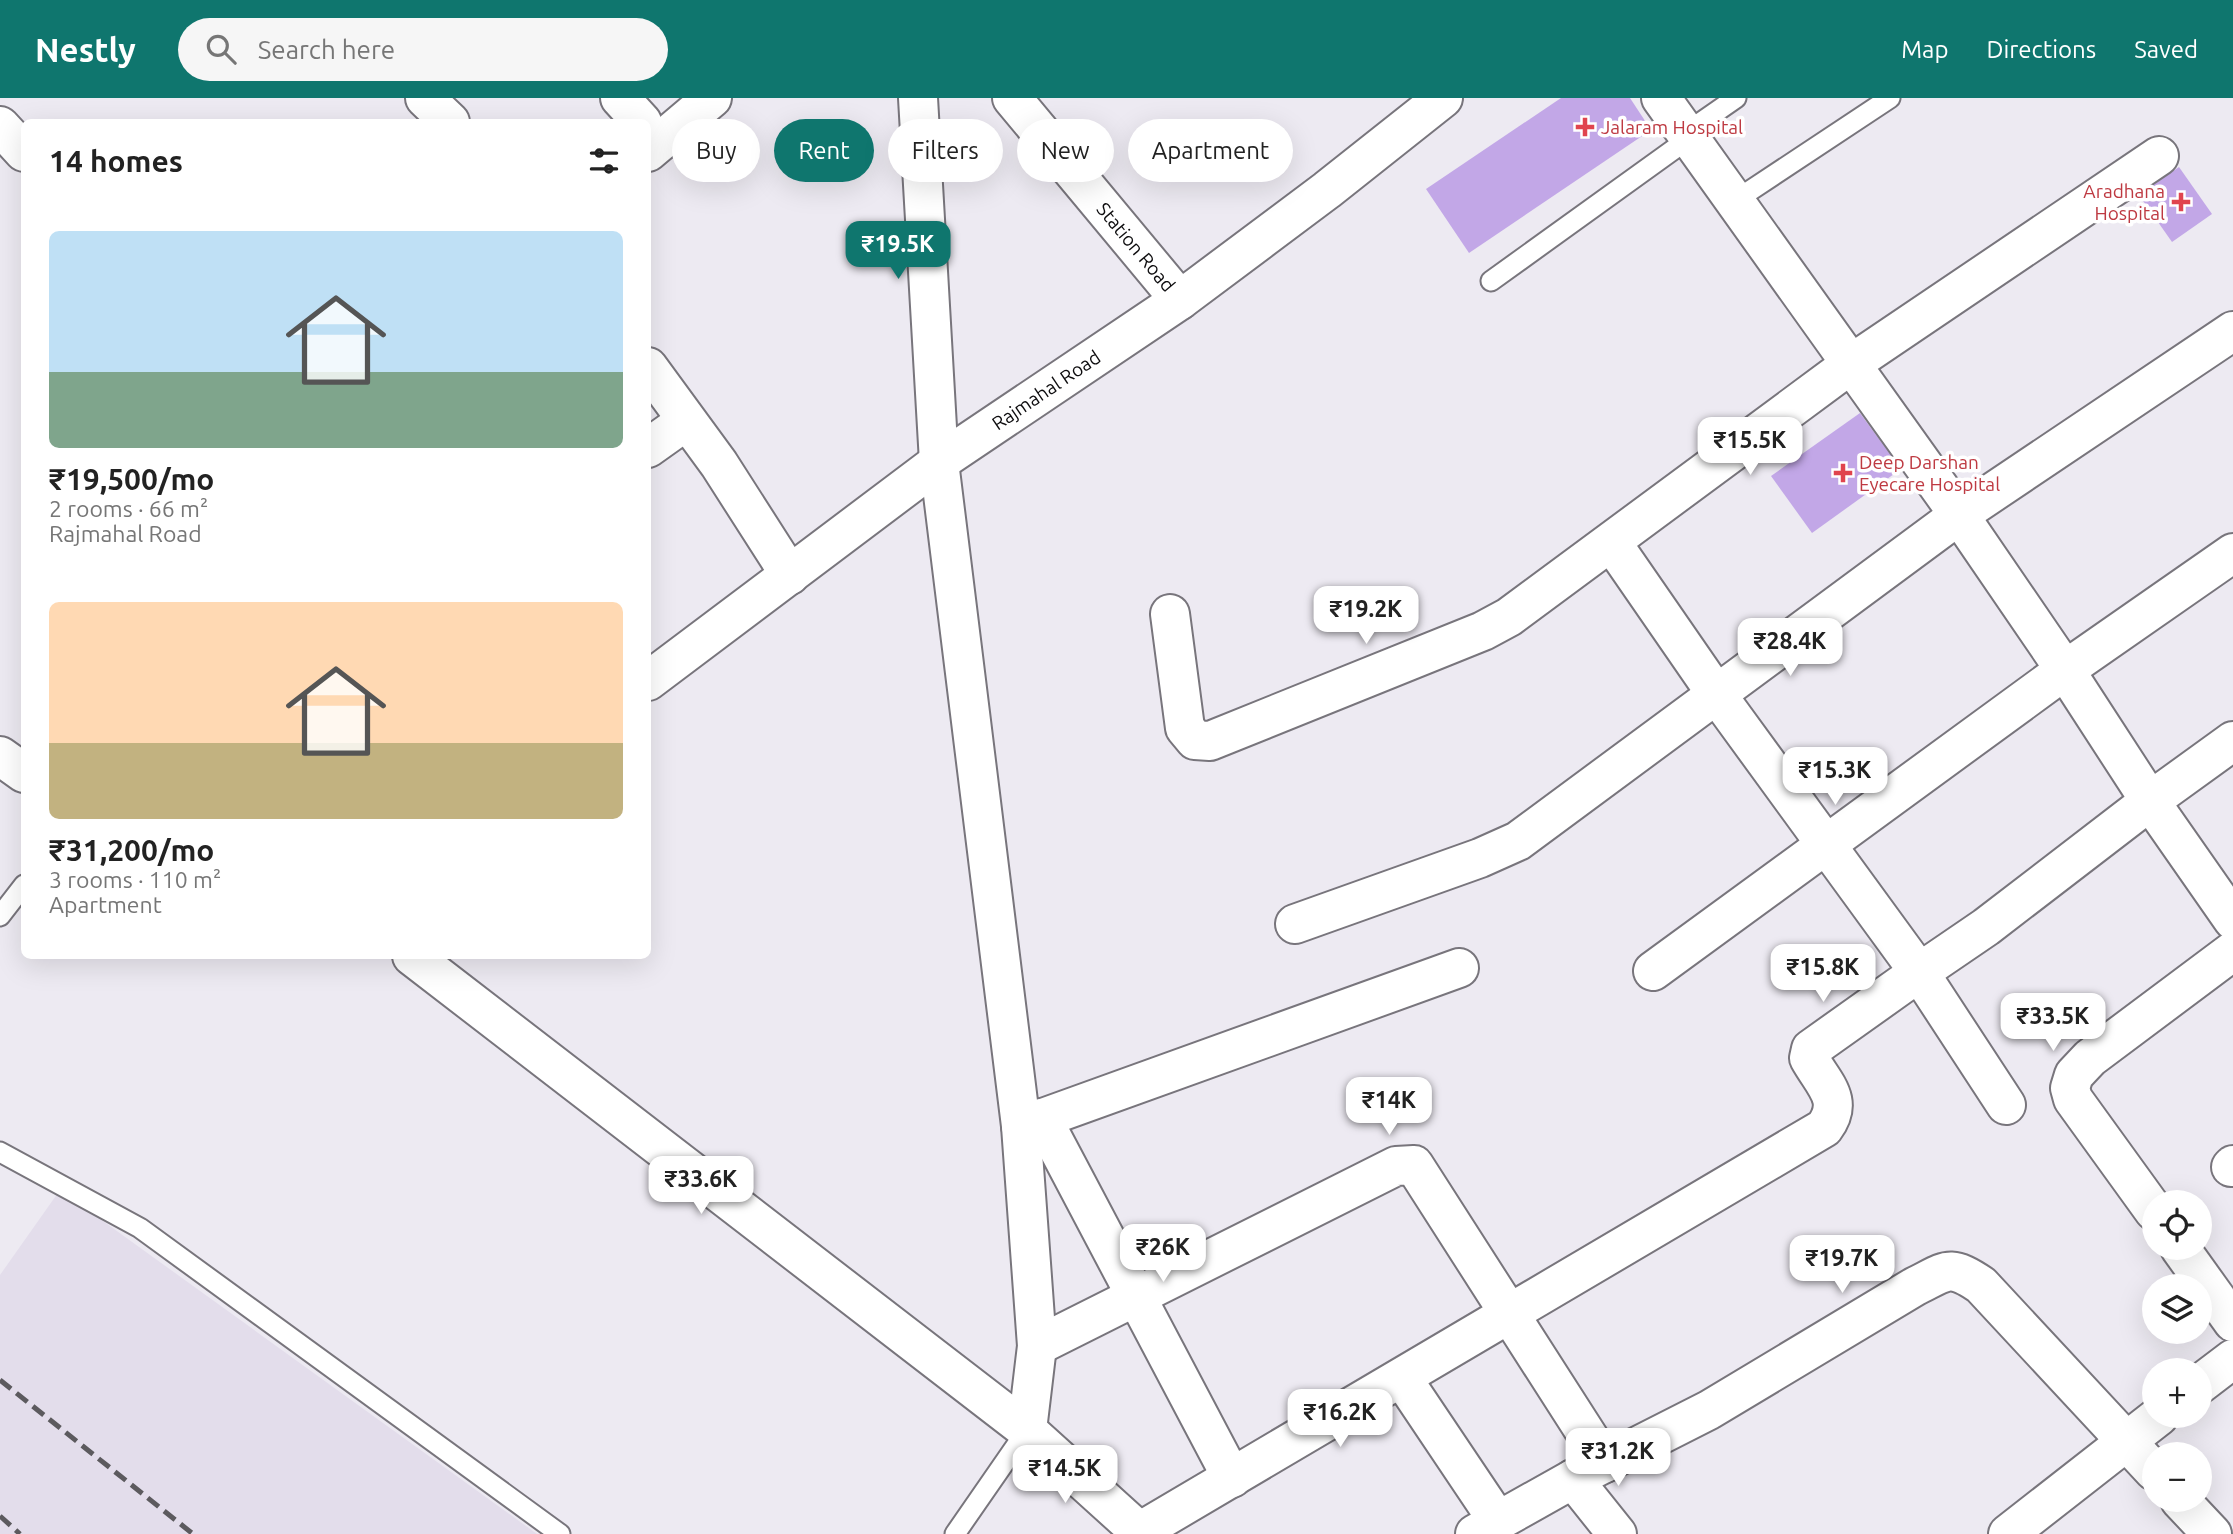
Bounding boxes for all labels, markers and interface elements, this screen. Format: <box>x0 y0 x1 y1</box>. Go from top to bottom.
search box <box>178 18 668 81</box>
icon: search <box>202 30 240 68</box>
text: Nestly <box>35 31 136 68</box>
text: Search here <box>258 35 395 64</box>
text: Map <box>1901 36 1948 63</box>
text: Directions <box>1986 36 2096 63</box>
text: Saved <box>2134 36 2198 63</box>
place label: Jalaram Hospital <box>1601 116 1743 138</box>
marker: Jalaram Hospital <box>1575 117 1595 137</box>
chip: Buy <box>672 119 760 182</box>
chip: Rent <box>774 119 874 182</box>
chip: Filters <box>888 119 1003 182</box>
chip: New <box>1017 119 1114 182</box>
chip: Apartment <box>1128 119 1293 182</box>
icon: filters <box>585 142 623 180</box>
text: 14 homes <box>49 144 183 178</box>
place label: Aradhana Hospital <box>2083 180 2165 224</box>
marker: Aradhana Hospital <box>2171 192 2191 212</box>
street label: Station Road <box>1092 198 1180 296</box>
pin: ₹19.5K <box>841 222 955 281</box>
text: ₹19.5K <box>862 231 934 256</box>
icon: home <box>273 277 399 403</box>
street label: Rajmahal Road <box>988 346 1104 434</box>
pin: ₹15.5K <box>1693 418 1807 477</box>
text: ₹15.5K <box>1714 427 1786 452</box>
place label: Deep Darshan Eyecare Hospital <box>1859 451 2000 495</box>
text: ₹19,500/mo <box>49 462 214 496</box>
marker: Deep Darshan Eyecare Hospital <box>1833 463 1853 483</box>
text: 2 rooms · 66 m² <box>49 496 208 521</box>
text: Rajmahal Road <box>49 521 202 546</box>
pin: ₹19.2K <box>1309 587 1423 646</box>
text: ₹19.2K <box>1330 596 1402 621</box>
pin: ₹28.4K <box>1733 618 1847 678</box>
text: ₹28.4K <box>1754 628 1826 653</box>
icon: home <box>273 648 399 774</box>
pin: ₹15.3K <box>1778 748 1892 807</box>
text: ₹15.3K <box>1799 757 1871 782</box>
text: ₹31,200/mo <box>49 833 214 867</box>
text: 3 rooms · 110 m² <box>49 867 221 892</box>
text: Apartment <box>49 892 162 917</box>
pin: ₹15.8K <box>1766 944 1880 1004</box>
text: ₹15.8K <box>1787 954 1859 979</box>
pin: ₹33.5K <box>1996 993 2110 1053</box>
text: ₹33.5K <box>2017 1003 2089 1028</box>
pin: ₹14K <box>1348 1077 1430 1137</box>
text: ₹14K <box>1362 1087 1416 1112</box>
pin: ₹33.6K <box>644 1156 758 1216</box>
text: ₹33.6K <box>665 1166 737 1191</box>
map controls <box>2142 1190 2212 1512</box>
button: locate <box>2142 1190 2212 1260</box>
pin: ₹26K <box>1122 1224 1204 1284</box>
text: ₹26K <box>1136 1234 1190 1259</box>
pin: ₹19.7K <box>1785 1236 1899 1295</box>
text: ₹19.7K <box>1806 1245 1878 1270</box>
button: layers <box>2142 1274 2212 1344</box>
button: + <box>2142 1358 2212 1428</box>
pin: ₹16.2K <box>1283 1390 1397 1449</box>
text: ₹16.2K <box>1304 1399 1376 1424</box>
pin: ₹31.2K <box>1561 1428 1675 1488</box>
text: ₹31.2K <box>1582 1438 1654 1463</box>
button: − <box>2142 1442 2212 1512</box>
pin: ₹14.5K <box>1008 1446 1122 1505</box>
text: ₹14.5K <box>1029 1455 1101 1480</box>

